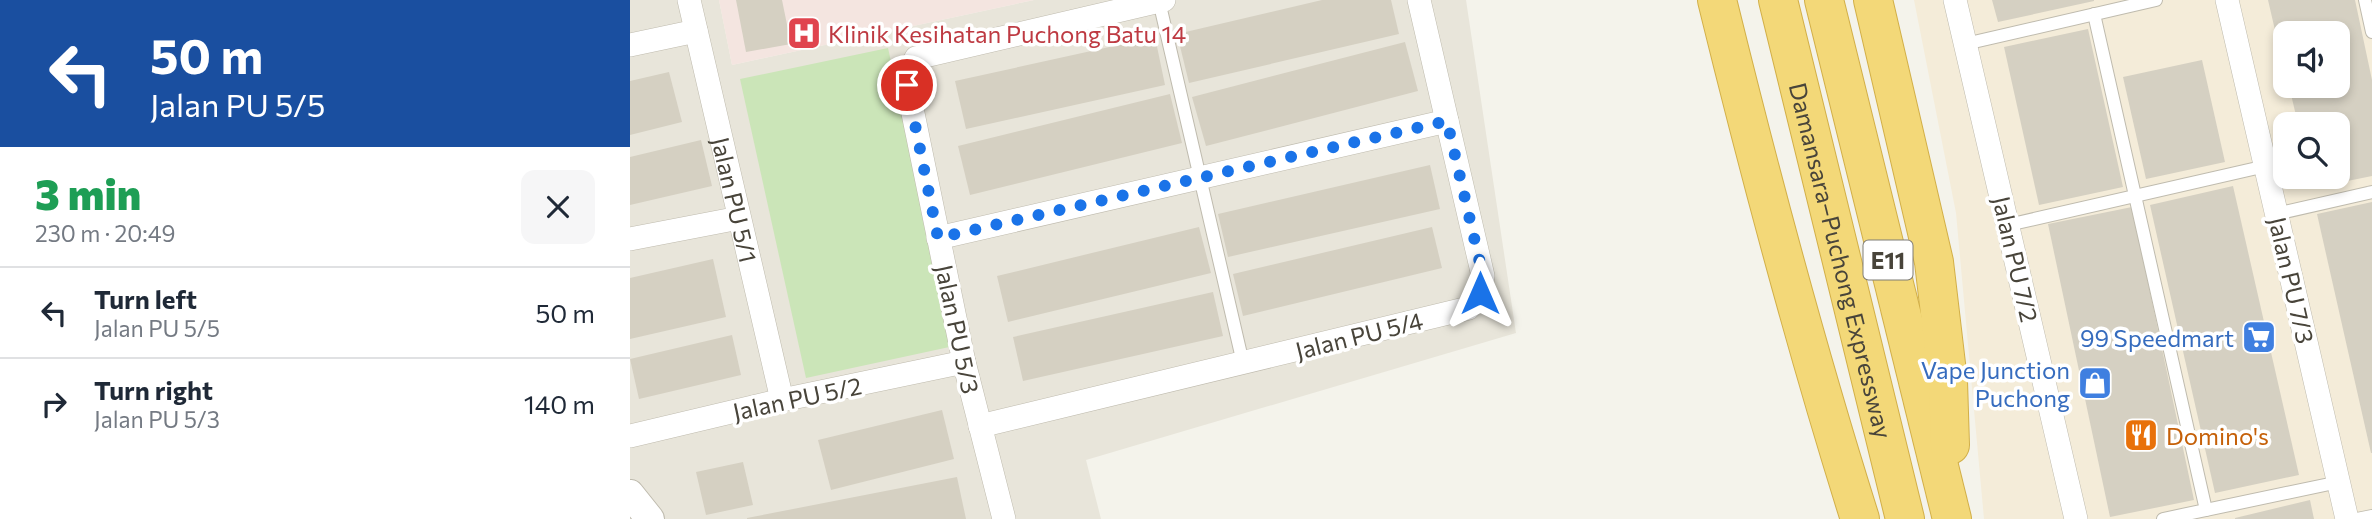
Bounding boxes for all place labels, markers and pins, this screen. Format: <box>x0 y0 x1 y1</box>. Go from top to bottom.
hospital icon: Klinik Kesihatan Puchong Batu 14 <box>785 14 823 52</box>
place label: Klinik Kesihatan Puchong Batu 14 <box>828 19 1186 48</box>
pin <box>877 55 937 115</box>
supermarket icon: 99 Speedmart <box>2240 318 2278 356</box>
place label: 99 Speedmart <box>2080 323 2234 352</box>
place label: Vape Junction Puchong <box>1921 355 2070 412</box>
shop icon: Vape Junction Puchong <box>2076 364 2114 402</box>
restaurant icon: Domino's <box>2122 416 2160 454</box>
place label: Domino's <box>2166 421 2269 450</box>

